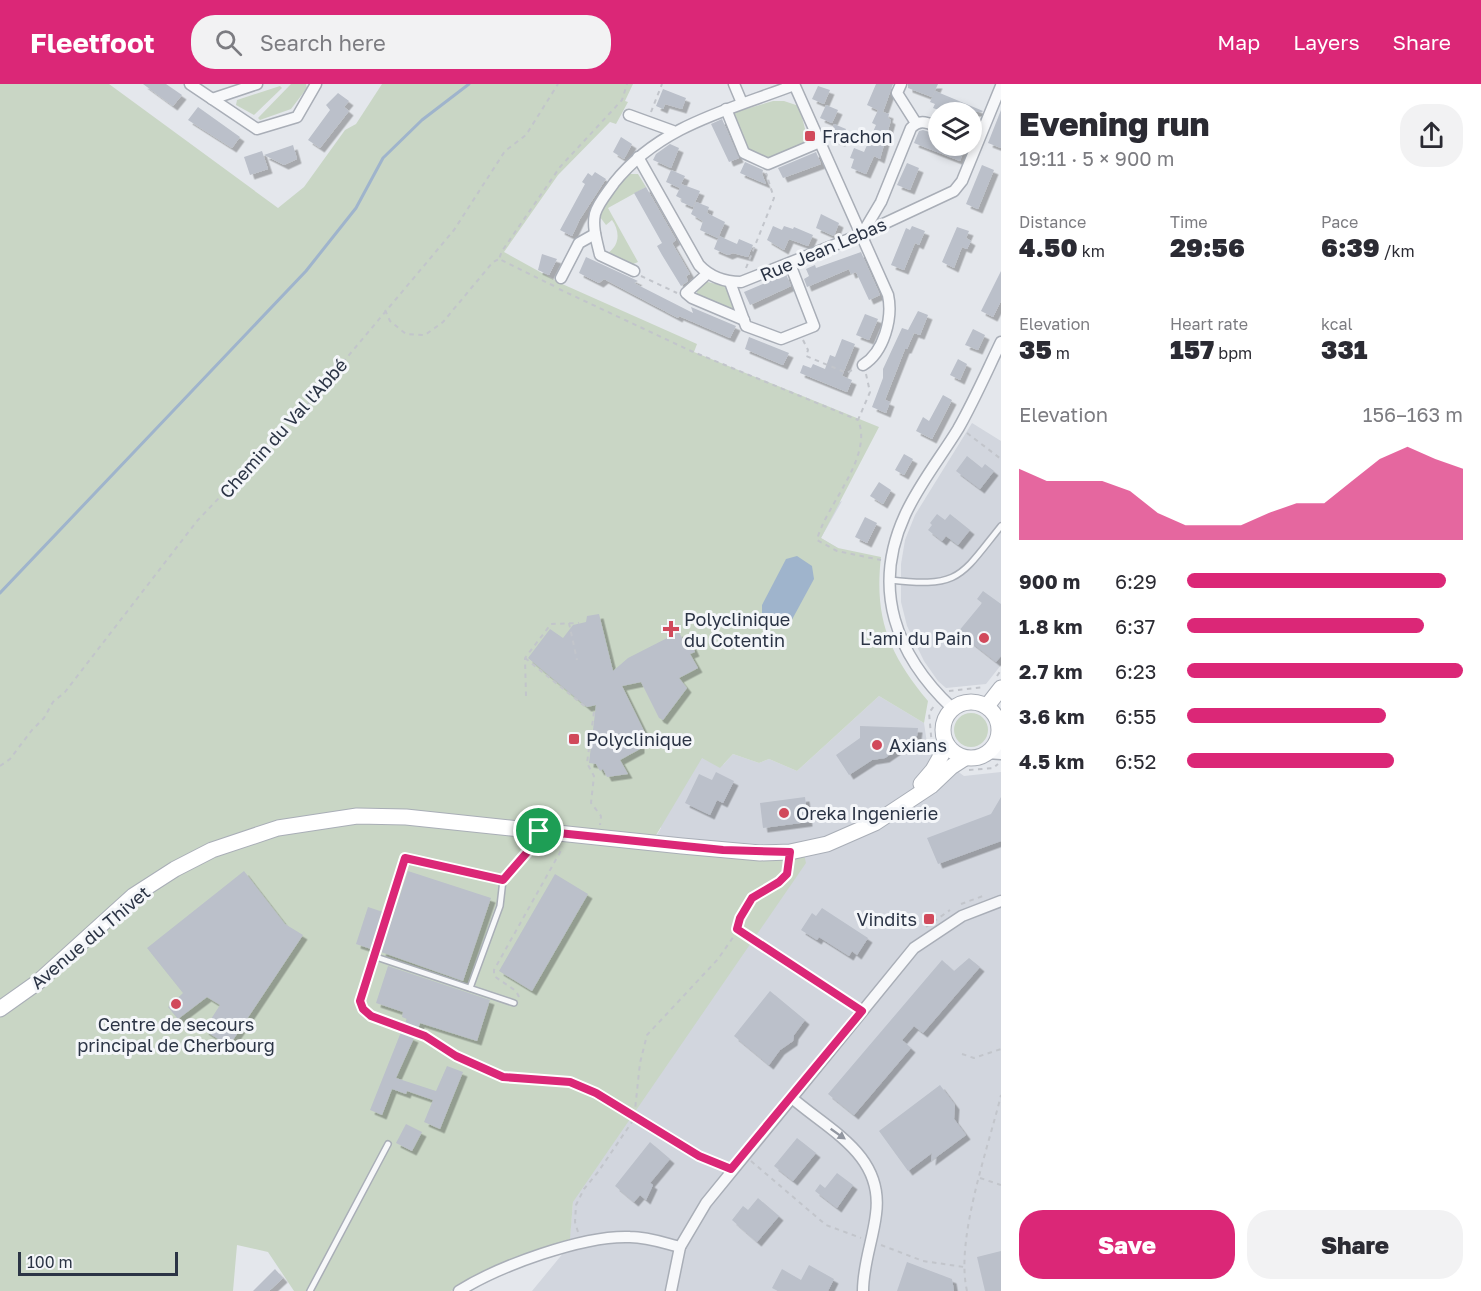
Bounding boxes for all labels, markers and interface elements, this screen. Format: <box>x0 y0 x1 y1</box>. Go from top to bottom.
search box <box>191 15 611 69</box>
text: Fleetfoot <box>30 26 155 59</box>
icon: search <box>212 26 245 59</box>
text: Search here <box>260 29 386 56</box>
text: Map <box>1217 29 1260 55</box>
text: Layers <box>1293 29 1360 55</box>
text: Share <box>1393 29 1451 55</box>
map controls <box>928 102 982 156</box>
button: layers <box>928 102 982 156</box>
text: Evening run <box>1019 104 1210 143</box>
button: share <box>1400 104 1463 167</box>
place label: Frachon <box>822 125 892 147</box>
marker: Frachon <box>803 129 817 143</box>
text: 19:11 · 5 × 900 m <box>1019 146 1174 170</box>
street label: Rue Jean Lebas <box>756 212 890 286</box>
text: Distance <box>1019 212 1086 232</box>
text: Time <box>1170 212 1208 232</box>
text: Pace <box>1321 212 1358 232</box>
text: 4.50 <box>1019 232 1078 263</box>
text: 29:56 <box>1170 232 1245 263</box>
text: 6:39 <box>1321 232 1380 263</box>
text: km <box>1078 241 1105 261</box>
text: /km <box>1380 241 1415 261</box>
text: Elevation <box>1019 314 1090 334</box>
text: Heart rate <box>1170 314 1248 334</box>
text: kcal <box>1321 314 1353 334</box>
text: 35 <box>1019 334 1052 365</box>
text: 157 <box>1170 334 1214 365</box>
text: 331 <box>1321 334 1368 365</box>
text: m <box>1052 343 1070 363</box>
text: bpm <box>1214 343 1252 363</box>
street label: Chemin du Val l'Abbé <box>215 354 351 502</box>
text: Elevation <box>1019 402 1108 426</box>
text: 156–163 m <box>1363 402 1463 426</box>
text: 900 m <box>1019 569 1080 593</box>
text: 6:29 <box>1115 569 1157 593</box>
place label: Polyclinique du Cotentin <box>684 608 790 651</box>
text: 1.8 km <box>1019 614 1083 638</box>
text: 6:37 <box>1115 614 1155 638</box>
marker: Polyclinique du Cotentin <box>662 620 680 638</box>
place label: L'ami du Pain <box>860 627 972 649</box>
marker: L'ami du Pain <box>977 631 991 645</box>
text: 2.7 km <box>1019 659 1083 683</box>
text: 6:23 <box>1115 659 1156 683</box>
text: 3.6 km <box>1019 704 1084 728</box>
text: 6:55 <box>1115 704 1156 728</box>
place label: Polyclinique <box>586 728 692 750</box>
marker: Polyclinique <box>567 732 581 746</box>
place label: Axians <box>889 734 947 756</box>
marker: Axians <box>870 738 884 752</box>
text: 4.5 km <box>1019 749 1084 773</box>
text: 6:52 <box>1115 749 1156 773</box>
place label: Oreka Ingenierie <box>796 802 938 824</box>
pin <box>513 805 564 856</box>
marker: Oreka Ingenierie <box>777 806 791 820</box>
icon: arrive <box>522 814 555 847</box>
street label: Avenue du Thivet <box>26 881 154 993</box>
place label: Vindits <box>856 908 917 930</box>
marker: Vindits <box>922 912 936 926</box>
marker: Centre de secours principal de Cherbourg <box>169 997 183 1011</box>
place label: Centre de secours principal de Cherbourg <box>77 1013 275 1056</box>
one-way arrow <box>830 1128 846 1140</box>
button: Save <box>1019 1210 1235 1279</box>
button: Share <box>1247 1210 1463 1279</box>
scale bar <box>18 1249 178 1276</box>
text: 100 m <box>27 1252 73 1272</box>

